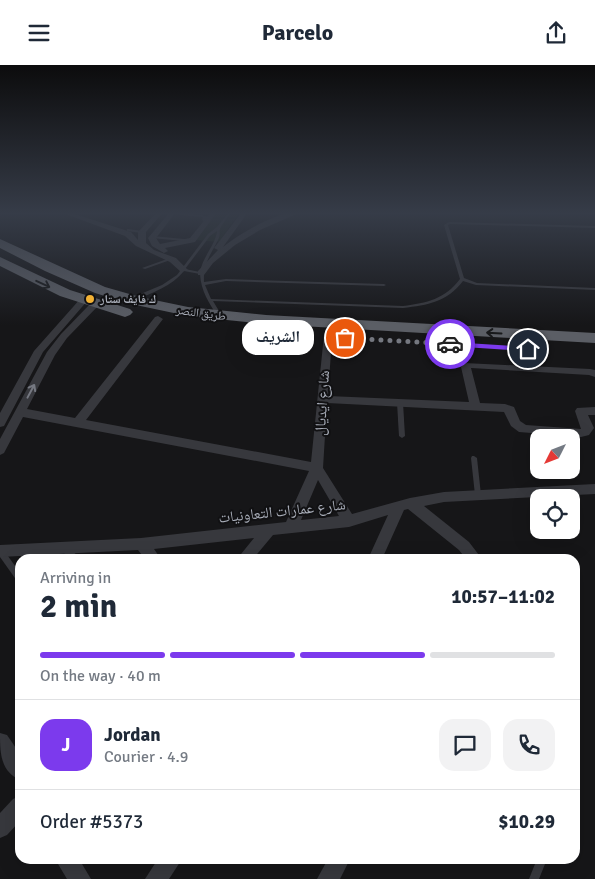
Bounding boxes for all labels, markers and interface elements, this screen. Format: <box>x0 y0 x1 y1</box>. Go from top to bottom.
icon: menu <box>25 19 53 47</box>
text: Parcelo <box>262 19 333 46</box>
icon: share <box>542 19 570 47</box>
one-way arrow <box>35 279 50 289</box>
place label: ك فايف ستار <box>99 292 156 307</box>
marker: ك فايف ستار <box>84 293 96 305</box>
street label: طريق النصر <box>174 302 227 324</box>
pin <box>324 317 366 359</box>
courier <box>425 319 475 369</box>
callout: الشريف <box>242 321 315 355</box>
icon: bag <box>331 324 359 352</box>
text: الشريف <box>256 327 300 347</box>
one-way arrow <box>486 328 502 337</box>
pin <box>507 328 549 370</box>
icon: car <box>436 330 464 358</box>
icon: home <box>514 335 542 363</box>
street label: شارع ايديال <box>311 370 334 436</box>
one-way arrow <box>27 384 36 399</box>
north arrow <box>530 429 580 479</box>
map controls <box>530 429 580 539</box>
button: locate <box>530 489 580 539</box>
street label: شارع عمارات التعاونيات <box>218 495 347 528</box>
text: Arriving in <box>40 568 111 588</box>
text: 10:57–11:02 <box>451 585 555 609</box>
text: 2 min <box>40 587 117 626</box>
text: On the way · 40 m <box>40 666 161 686</box>
button: chat <box>439 719 491 771</box>
button: phone <box>503 719 555 771</box>
text: Jordan <box>104 723 161 747</box>
text: J <box>62 733 70 757</box>
text: Courier · 4.9 <box>104 747 188 767</box>
text: Order #5373 <box>40 810 143 834</box>
text: $10.29 <box>498 810 555 834</box>

